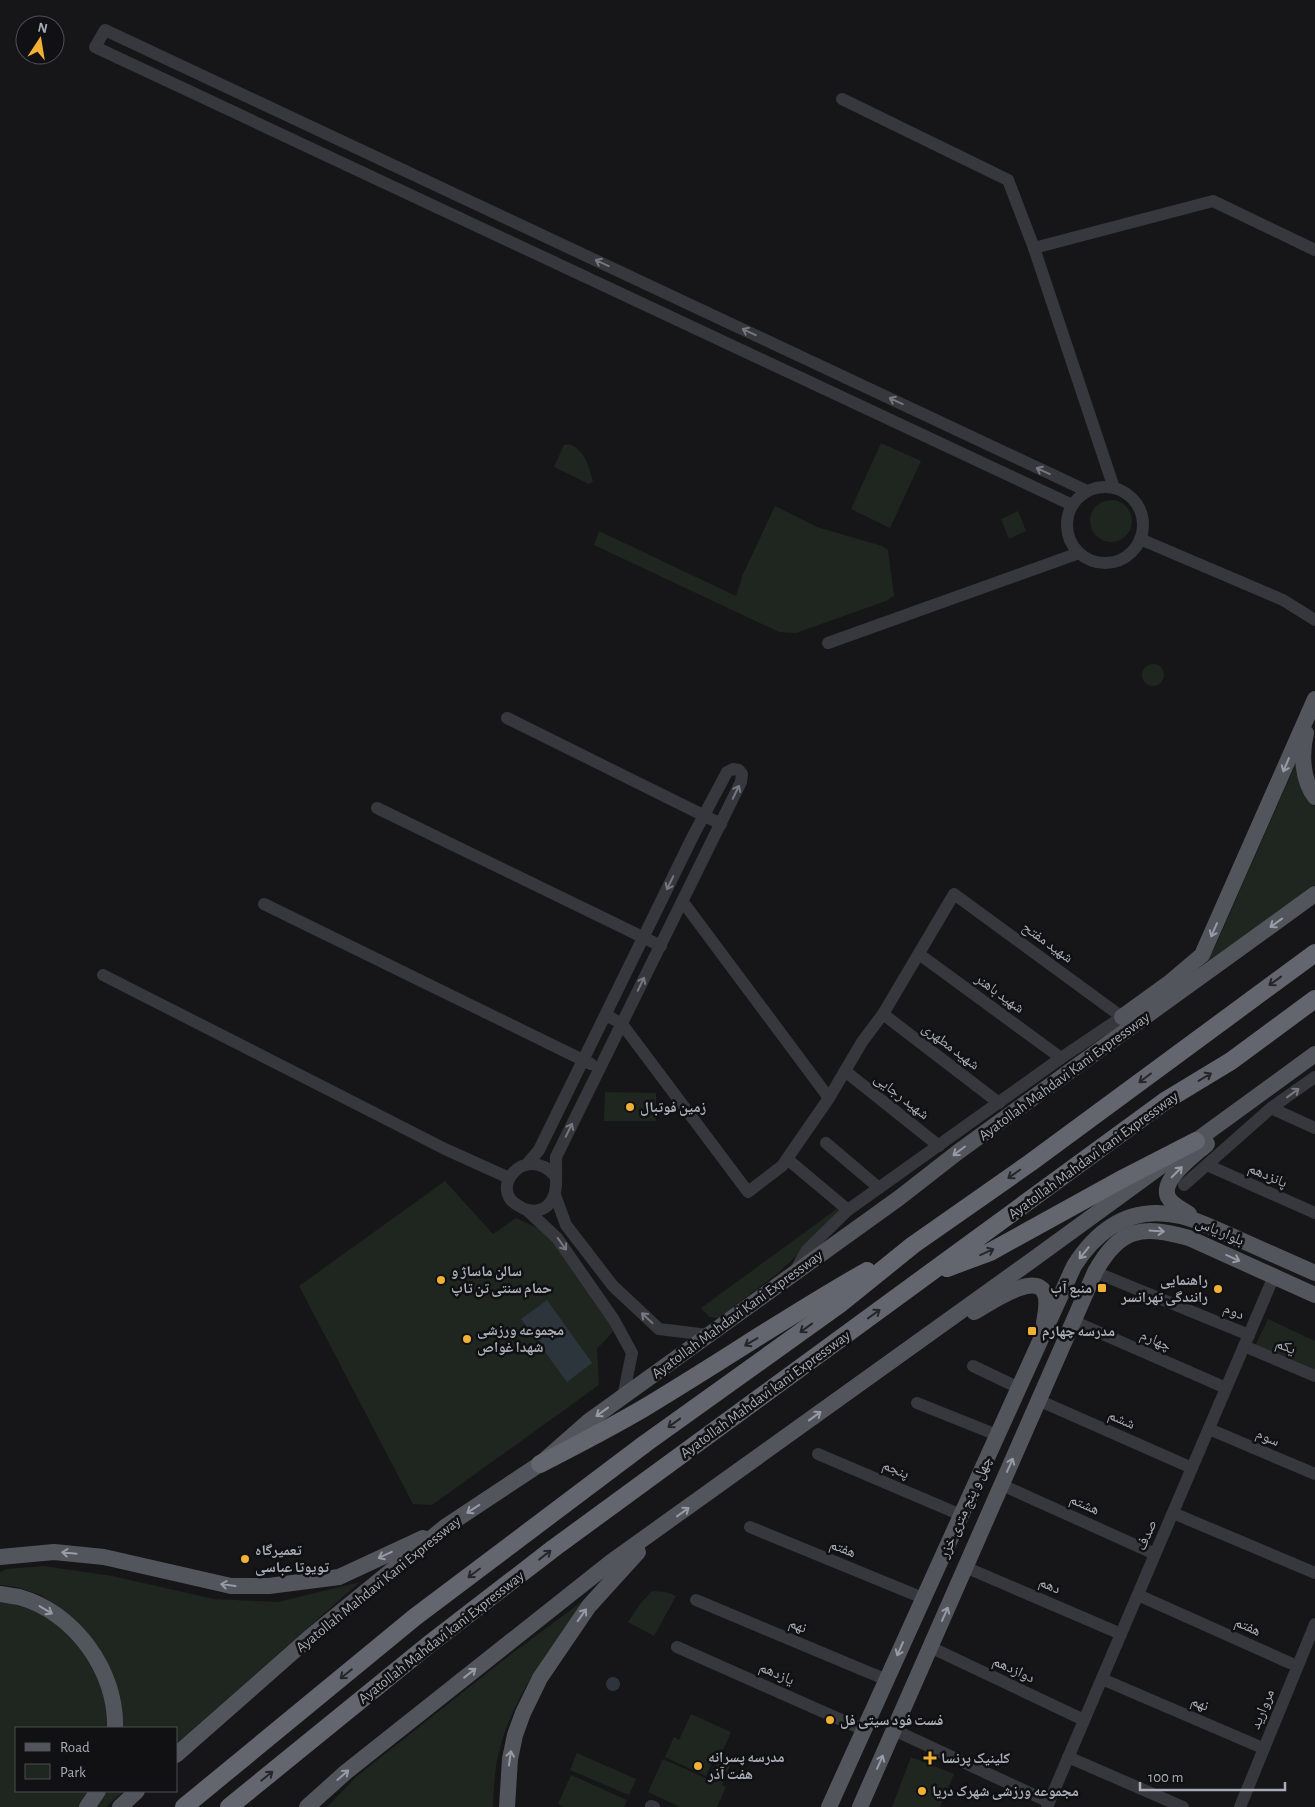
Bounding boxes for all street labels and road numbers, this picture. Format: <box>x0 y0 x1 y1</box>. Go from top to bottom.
street label: شهید مفتح <box>1018 919 1076 967</box>
street label: شهید باهنر <box>971 970 1027 1017</box>
street label: Ayatollah Mahdavi Kani Expressway <box>976 1009 1153 1143</box>
street label: شهید مطهری <box>918 1020 982 1074</box>
street label: شهید رجایی <box>870 1070 932 1124</box>
street label: Ayatollah Mahdavi kani Expressway <box>1006 1089 1181 1222</box>
street label: پانزدهم <box>1245 1160 1290 1192</box>
street label: بلوار یاس <box>1193 1215 1246 1250</box>
street label: Ayatollah Mahdavi Kani Expressway <box>649 1247 826 1381</box>
street label: دوم <box>1221 1301 1246 1324</box>
street label: چهارم <box>1137 1327 1174 1356</box>
street label: Ayatollah Mahdavi kani Expressway <box>678 1328 853 1461</box>
street label: یکم <box>1273 1336 1298 1359</box>
street label: ششم <box>1105 1407 1138 1434</box>
street label: سوم <box>1253 1426 1282 1451</box>
street label: چهل و پنج متری خزر <box>936 1454 997 1562</box>
street label: پنجم <box>879 1457 911 1484</box>
street label: هشتم <box>1067 1491 1102 1519</box>
street label: Ayatollah Mahdavi Kani Expressway <box>293 1513 464 1655</box>
street label: صدف <box>1133 1518 1160 1553</box>
street label: هفتم <box>827 1536 858 1562</box>
street label: Ayatollah Mahdavi kani Expressway <box>356 1568 527 1707</box>
street label: دهم <box>1036 1574 1063 1598</box>
street label: هفتم <box>1232 1614 1263 1641</box>
street label: نهم <box>786 1615 809 1638</box>
street label: دوازدهم <box>990 1653 1037 1687</box>
street label: یازدهم <box>756 1659 797 1690</box>
street label: مروارید <box>1248 1687 1278 1732</box>
street label: نهم <box>1188 1693 1211 1716</box>

